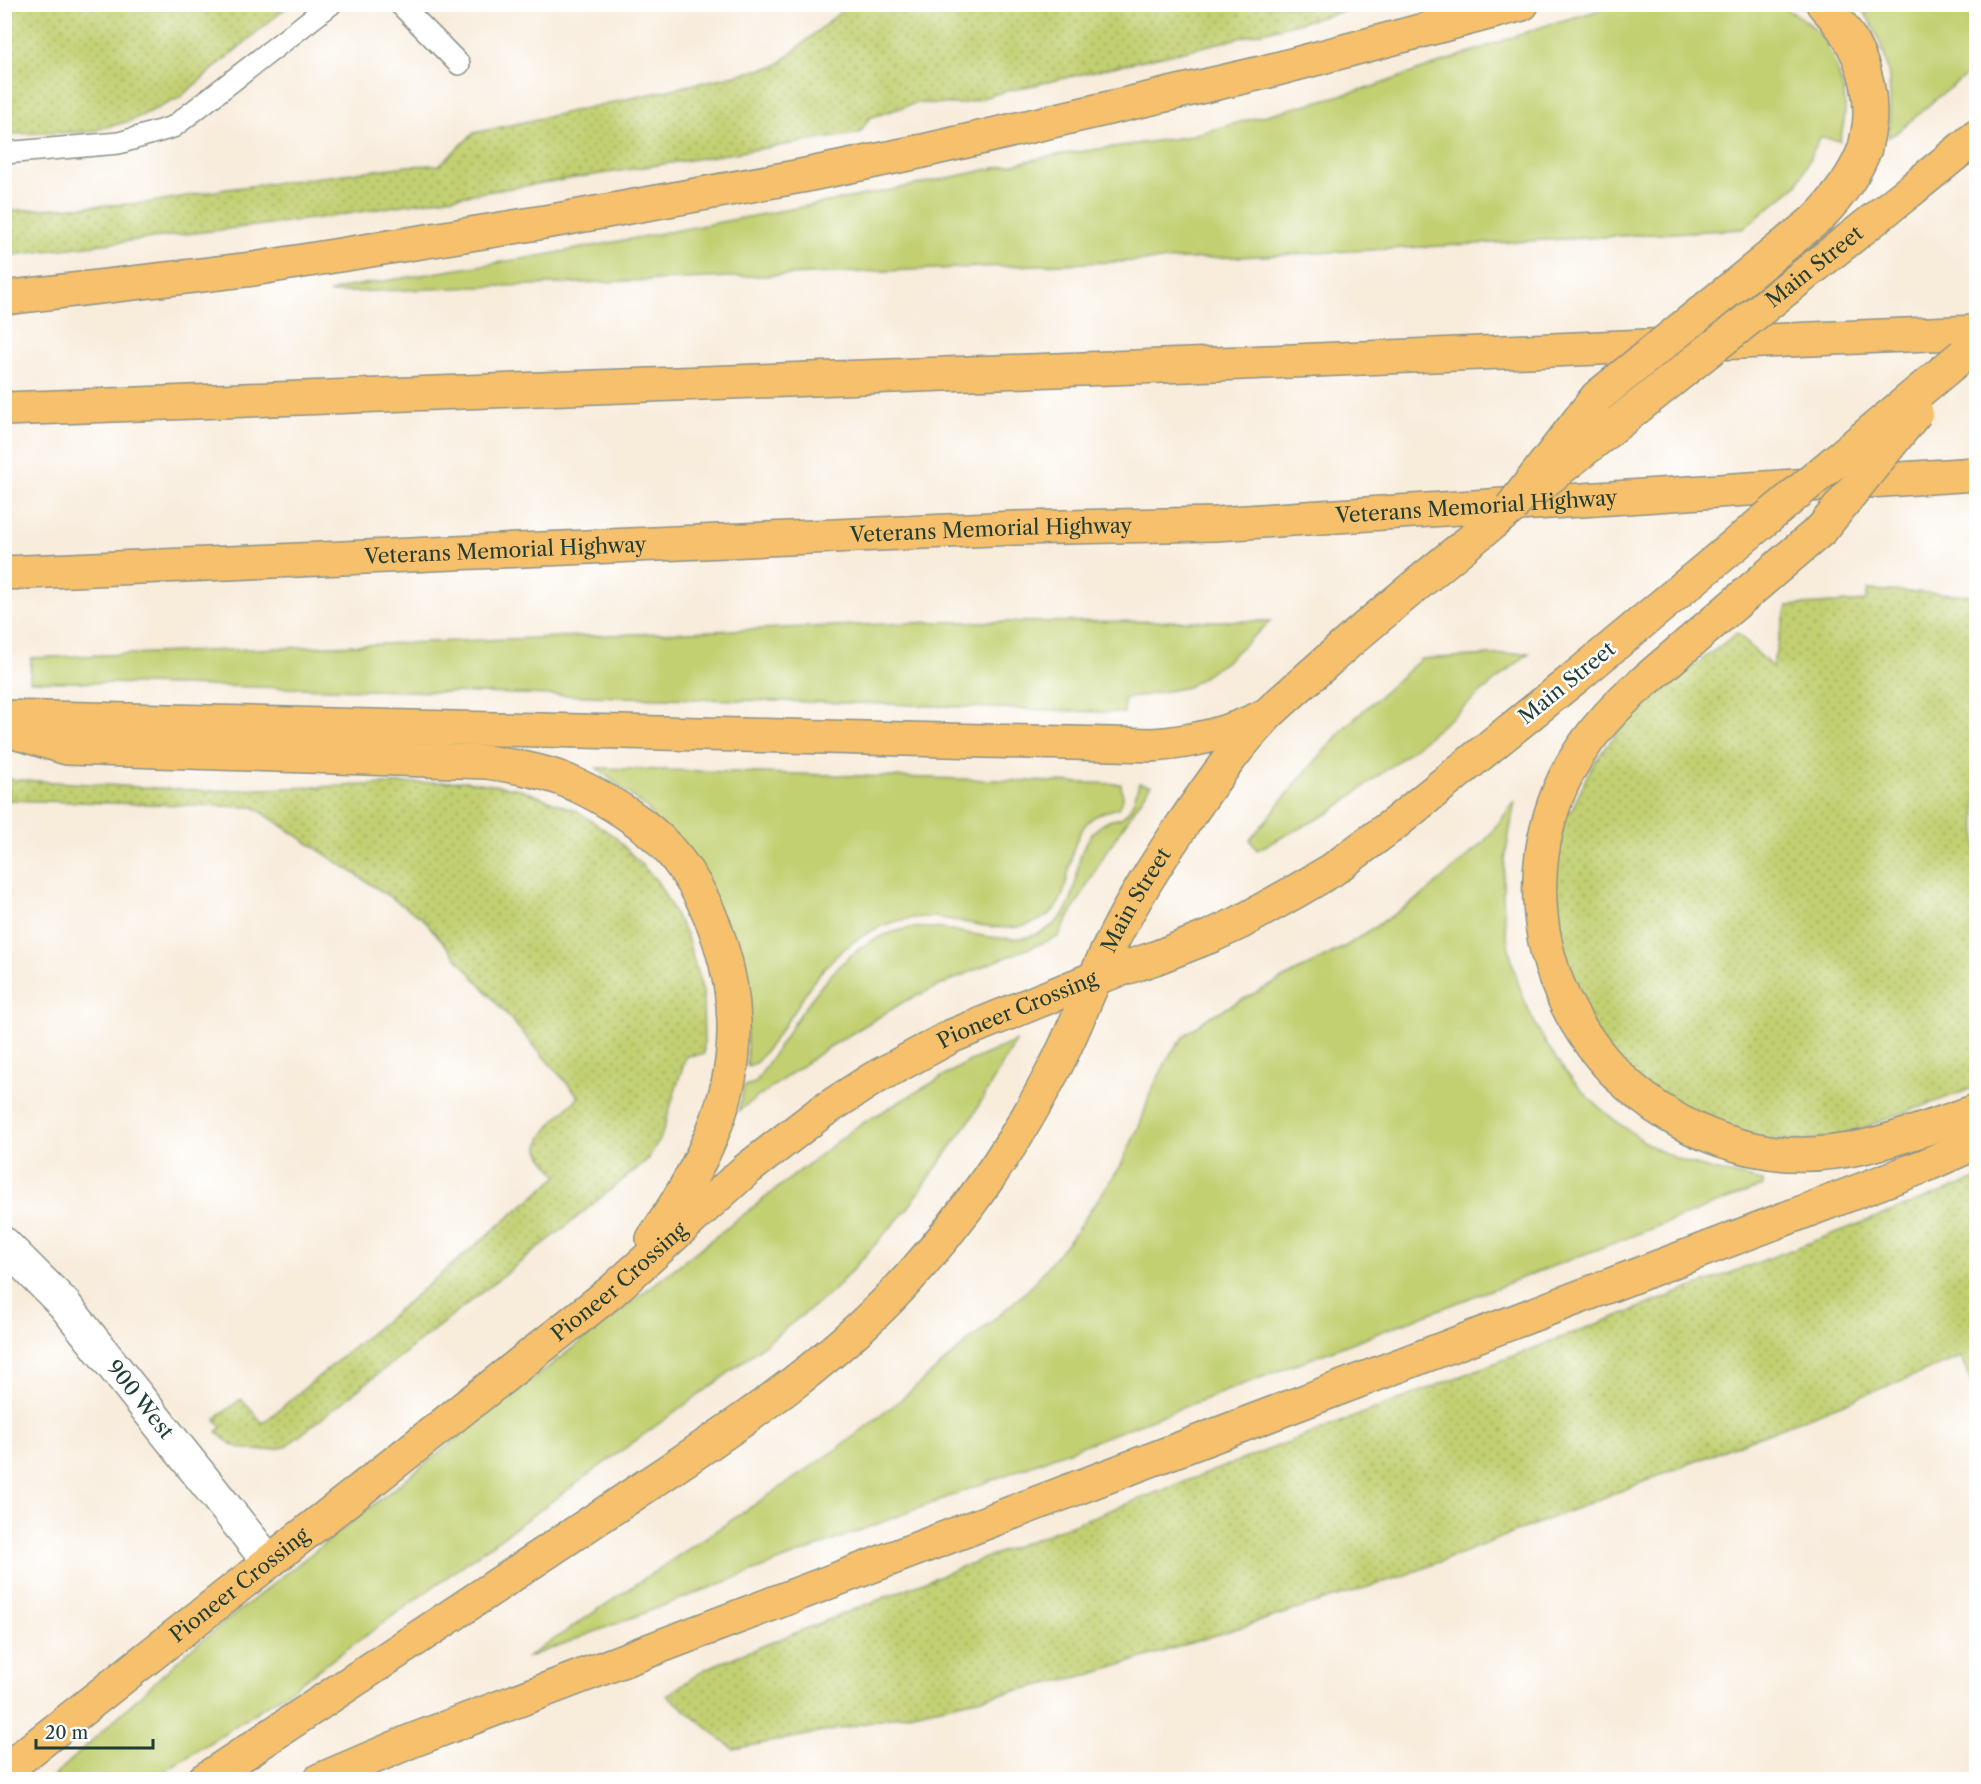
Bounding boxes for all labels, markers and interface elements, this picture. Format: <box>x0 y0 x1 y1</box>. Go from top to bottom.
street label: Main Street <box>1761 220 1868 313</box>
street label: Veterans Memorial Highway <box>1334 485 1618 528</box>
street label: Veterans Memorial Highway <box>848 513 1133 547</box>
street label: Veterans Memorial Highway <box>363 531 647 569</box>
street label: Main Street <box>1513 636 1620 729</box>
street label: Main Street <box>1096 842 1176 956</box>
street label: Pioneer Crossing <box>933 965 1102 1054</box>
street label: Pioneer Crossing <box>546 1216 692 1346</box>
street label: 900 West <box>102 1355 180 1444</box>
street label: Pioneer Crossing <box>165 1522 315 1647</box>
scale bar <box>36 1712 153 1750</box>
text: 20 m <box>45 1722 89 1744</box>

